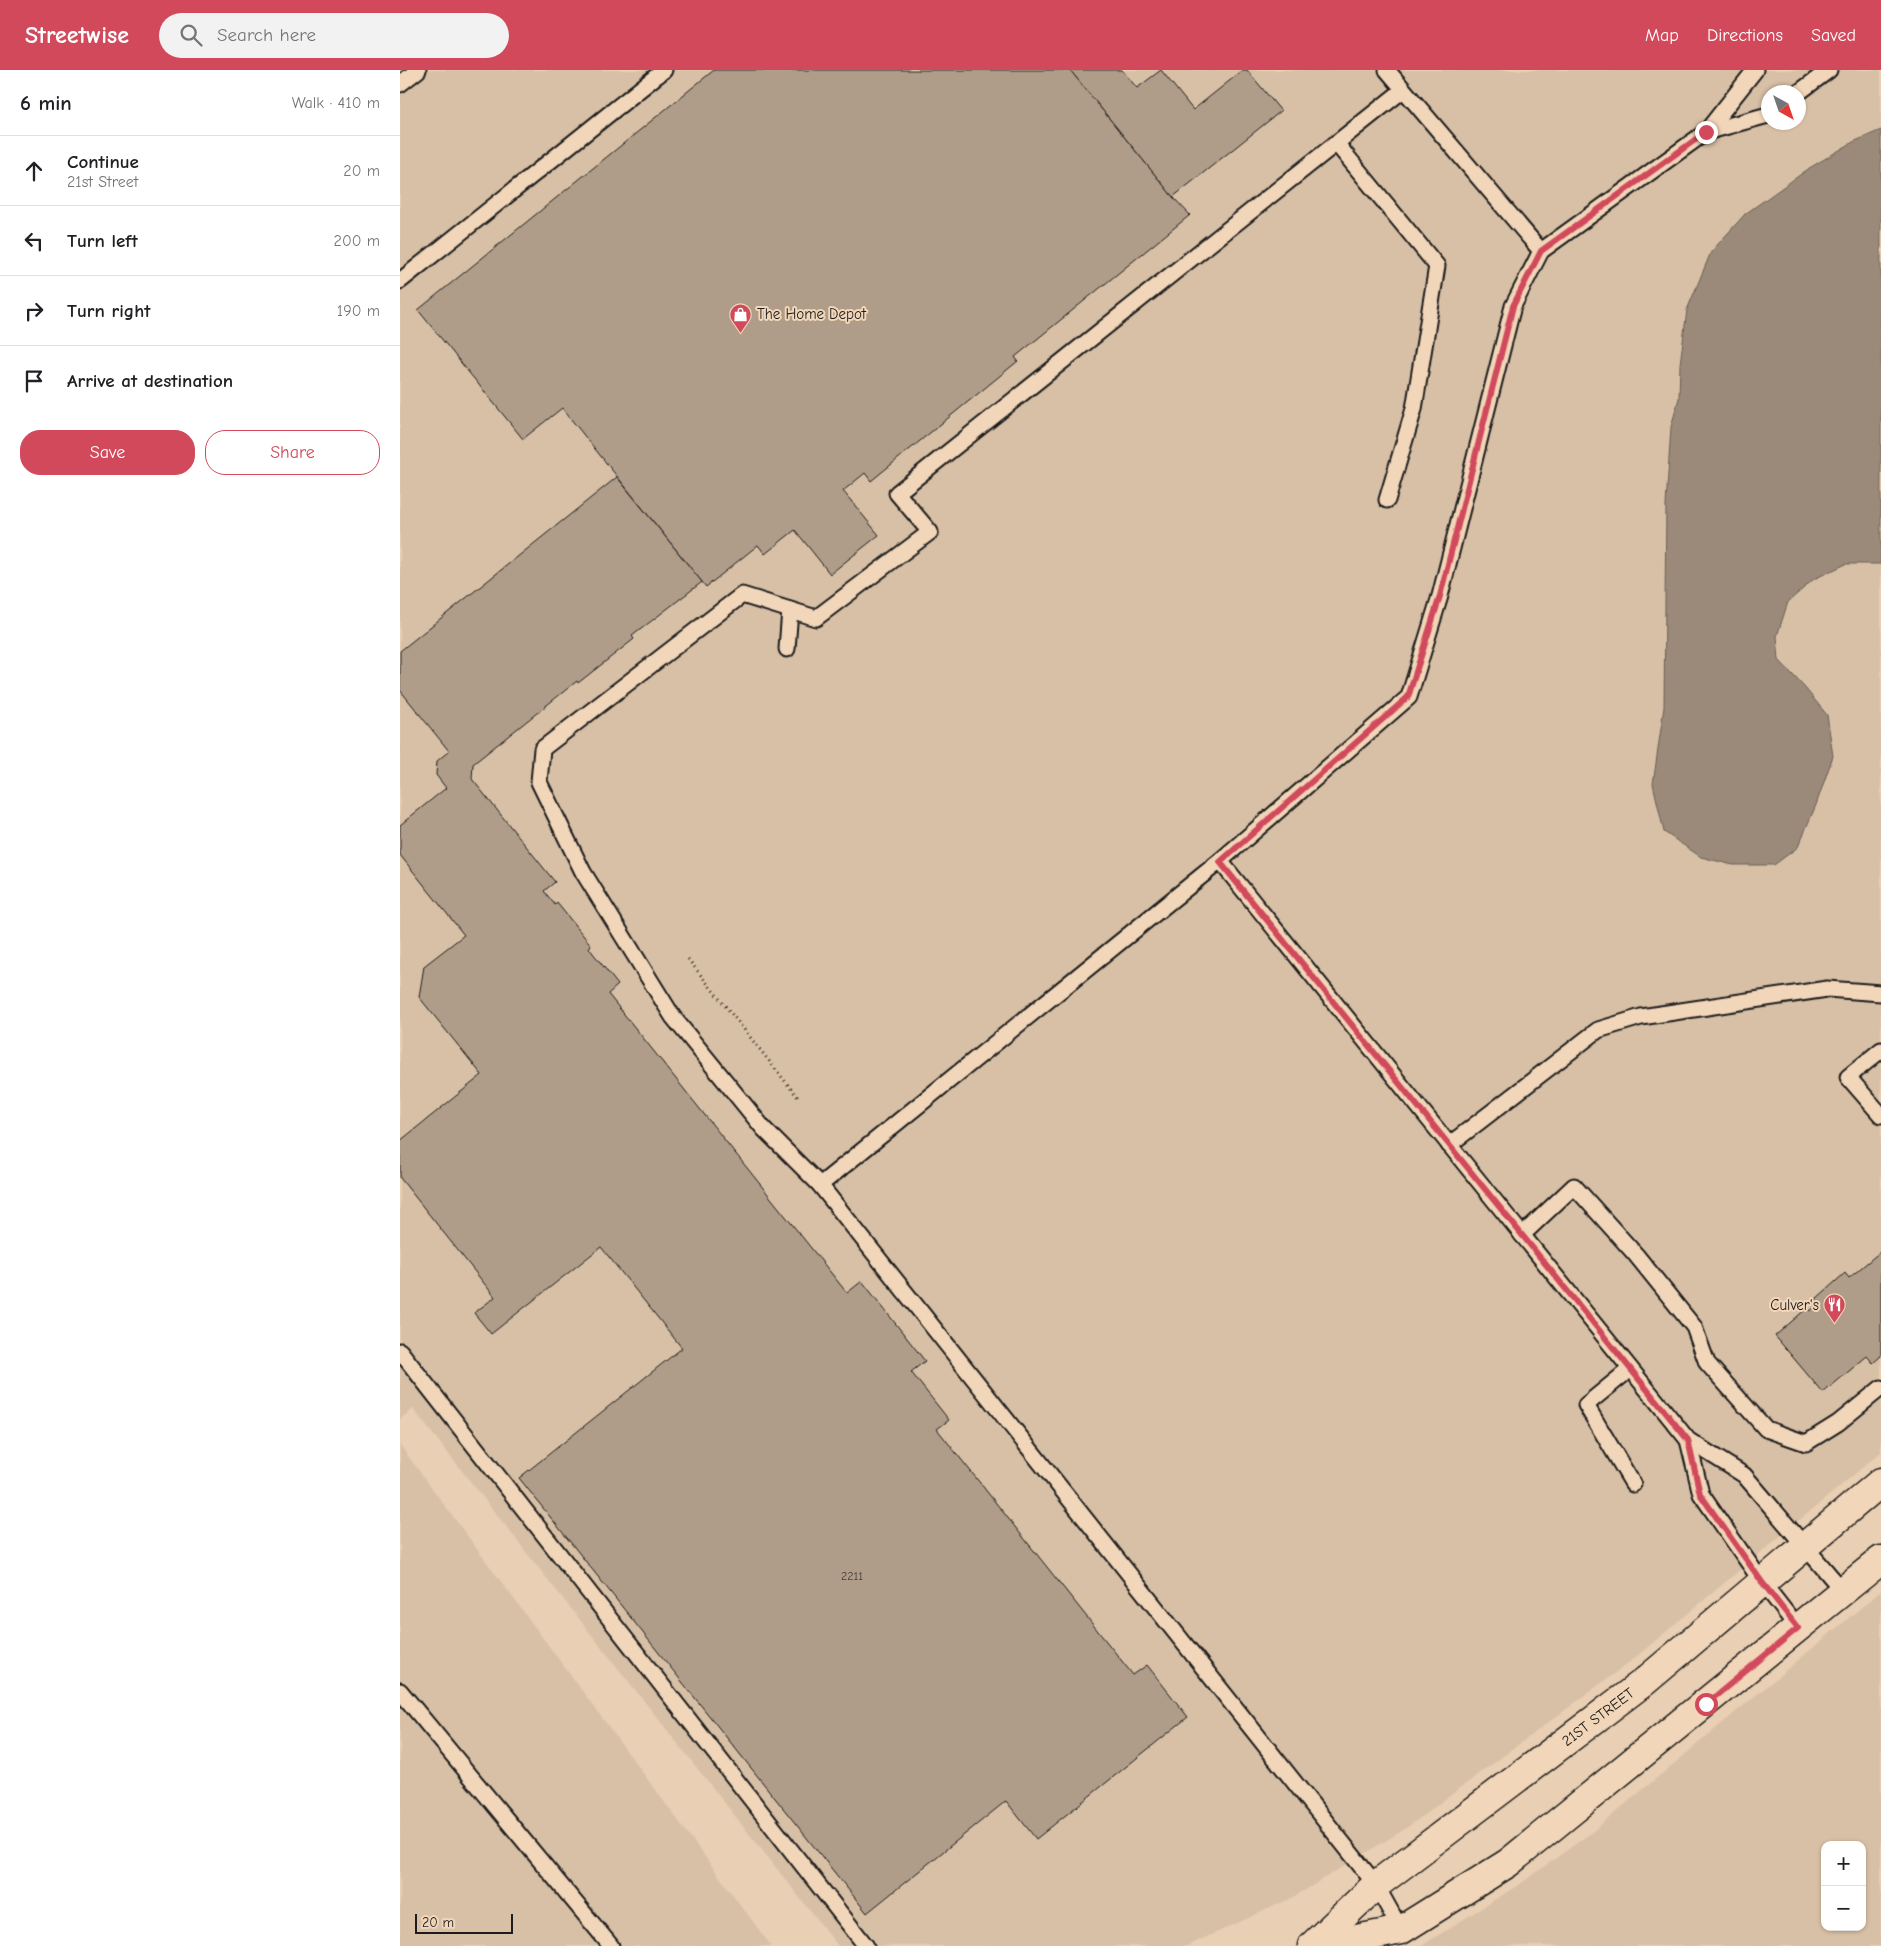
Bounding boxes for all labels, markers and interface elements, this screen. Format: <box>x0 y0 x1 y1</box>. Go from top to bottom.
search box <box>159 13 509 58</box>
text: Streetwise <box>25 21 129 49</box>
icon: search <box>177 21 205 49</box>
text: Search here <box>217 24 316 46</box>
text: Map <box>1645 25 1679 46</box>
text: Directions <box>1707 25 1783 46</box>
text: Saved <box>1811 25 1856 46</box>
north arrow <box>1761 85 1806 130</box>
text: 6 min <box>20 91 72 115</box>
text: Walk · 410 m <box>292 94 380 112</box>
route end <box>1695 121 1718 144</box>
text: Continue <box>67 151 139 173</box>
icon: ahead <box>20 157 48 185</box>
text: 20 m <box>343 162 380 180</box>
text: 21st Street <box>67 173 138 191</box>
icon: left <box>20 227 48 255</box>
text: Turn left <box>67 230 138 252</box>
text: 200 m <box>334 232 380 250</box>
icon: right <box>20 297 48 325</box>
text: Turn right <box>67 300 151 322</box>
text: 190 m <box>337 302 380 320</box>
shop icon: The Home Depot <box>729 302 753 333</box>
place label: The Home Depot <box>757 305 867 323</box>
icon: arrive <box>20 367 48 395</box>
text: Arrive at destination <box>67 370 233 392</box>
button: Save <box>20 430 195 475</box>
button: Share <box>205 430 380 475</box>
restaurant icon: Culver's <box>1823 1293 1847 1324</box>
place label: Culver's <box>1770 1296 1819 1314</box>
house number: 2211 <box>841 1569 863 1583</box>
street label: 21ST STREET <box>1558 1684 1638 1750</box>
route start <box>1695 1693 1718 1716</box>
map controls <box>1821 1841 1866 1931</box>
button: + <box>1821 1841 1866 1886</box>
button: − <box>1821 1886 1866 1931</box>
scale bar <box>415 1911 512 1934</box>
text: 20 m <box>422 1914 454 1931</box>

